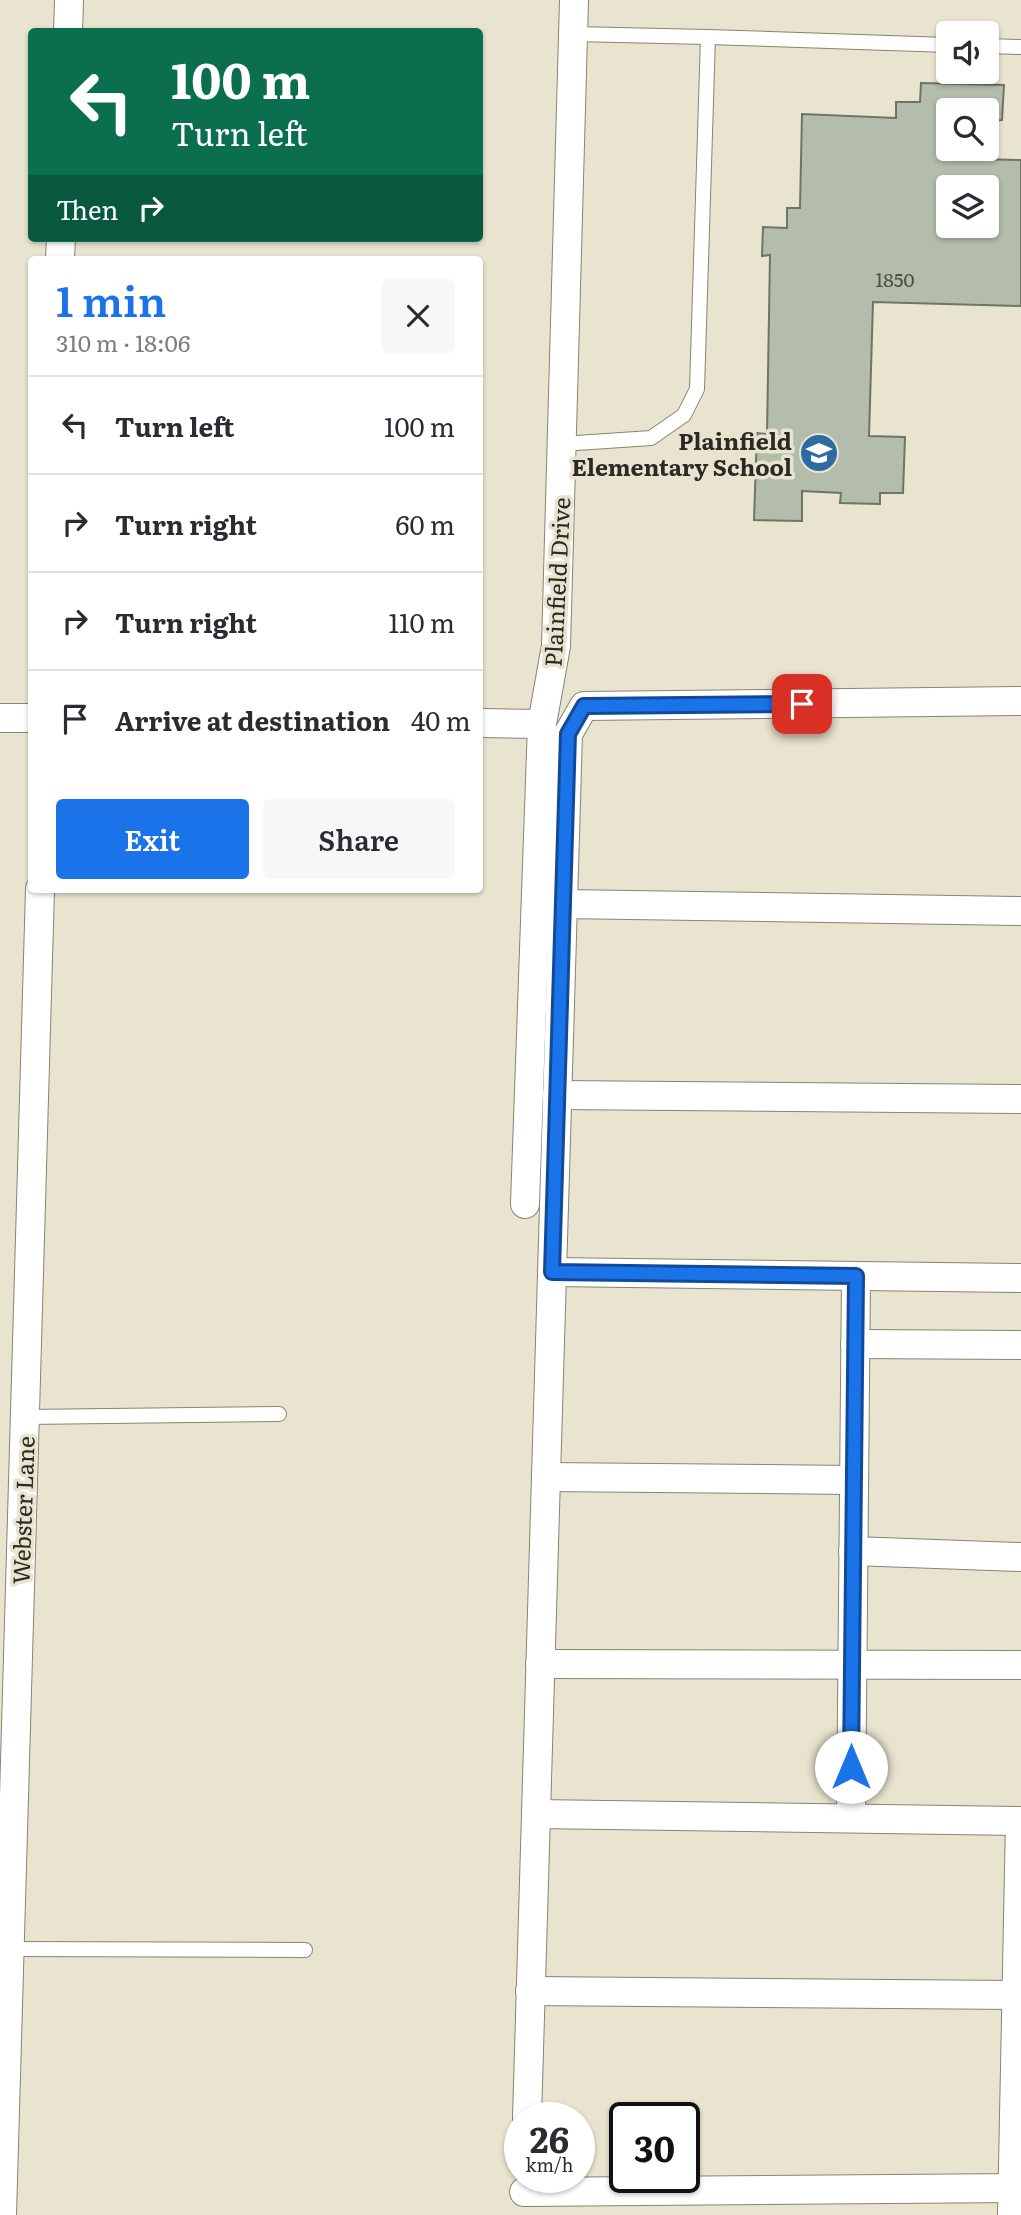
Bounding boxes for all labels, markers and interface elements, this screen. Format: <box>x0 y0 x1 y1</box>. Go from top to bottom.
map controls <box>936 21 999 238</box>
button: sound <box>936 21 999 84</box>
text: 100 m <box>171 41 310 114</box>
icon: left <box>56 56 147 147</box>
button: search <box>936 98 999 161</box>
text: Turn left <box>171 108 308 156</box>
button: layers <box>936 175 999 238</box>
text: Then <box>56 189 118 228</box>
icon: right <box>132 189 170 227</box>
house number: 1850 <box>876 265 914 293</box>
text: 1 min <box>56 268 166 330</box>
button: close <box>381 279 455 353</box>
text: 310 m · 18:06 <box>56 325 190 359</box>
icon: left <box>56 406 94 444</box>
text: Turn left <box>115 406 234 445</box>
text: 100 m <box>384 406 455 445</box>
place label: Plainfield Elementary School <box>572 423 792 483</box>
school or university icon: Plainfield Elementary School <box>798 432 840 474</box>
street label: Plainfield Drive <box>535 496 577 668</box>
icon: right <box>56 504 94 542</box>
text: Turn right <box>115 504 257 543</box>
text: 60 m <box>396 504 455 543</box>
icon: right <box>56 602 94 640</box>
text: Turn right <box>115 602 257 641</box>
text: 110 m <box>388 602 455 641</box>
pin <box>772 674 832 734</box>
icon: arrive <box>783 685 821 723</box>
icon: arrive <box>56 700 94 738</box>
text: Arrive at destination <box>115 700 390 739</box>
text: 40 m <box>411 700 471 739</box>
button: Exit <box>56 799 249 879</box>
button: Share <box>263 799 455 879</box>
street label: Webster Lane <box>2 1435 42 1585</box>
position arrow <box>814 1730 888 1804</box>
speed limit sign: 30 <box>609 2102 700 2193</box>
text: 26 <box>530 2112 569 2164</box>
text: km/h <box>526 2151 573 2178</box>

